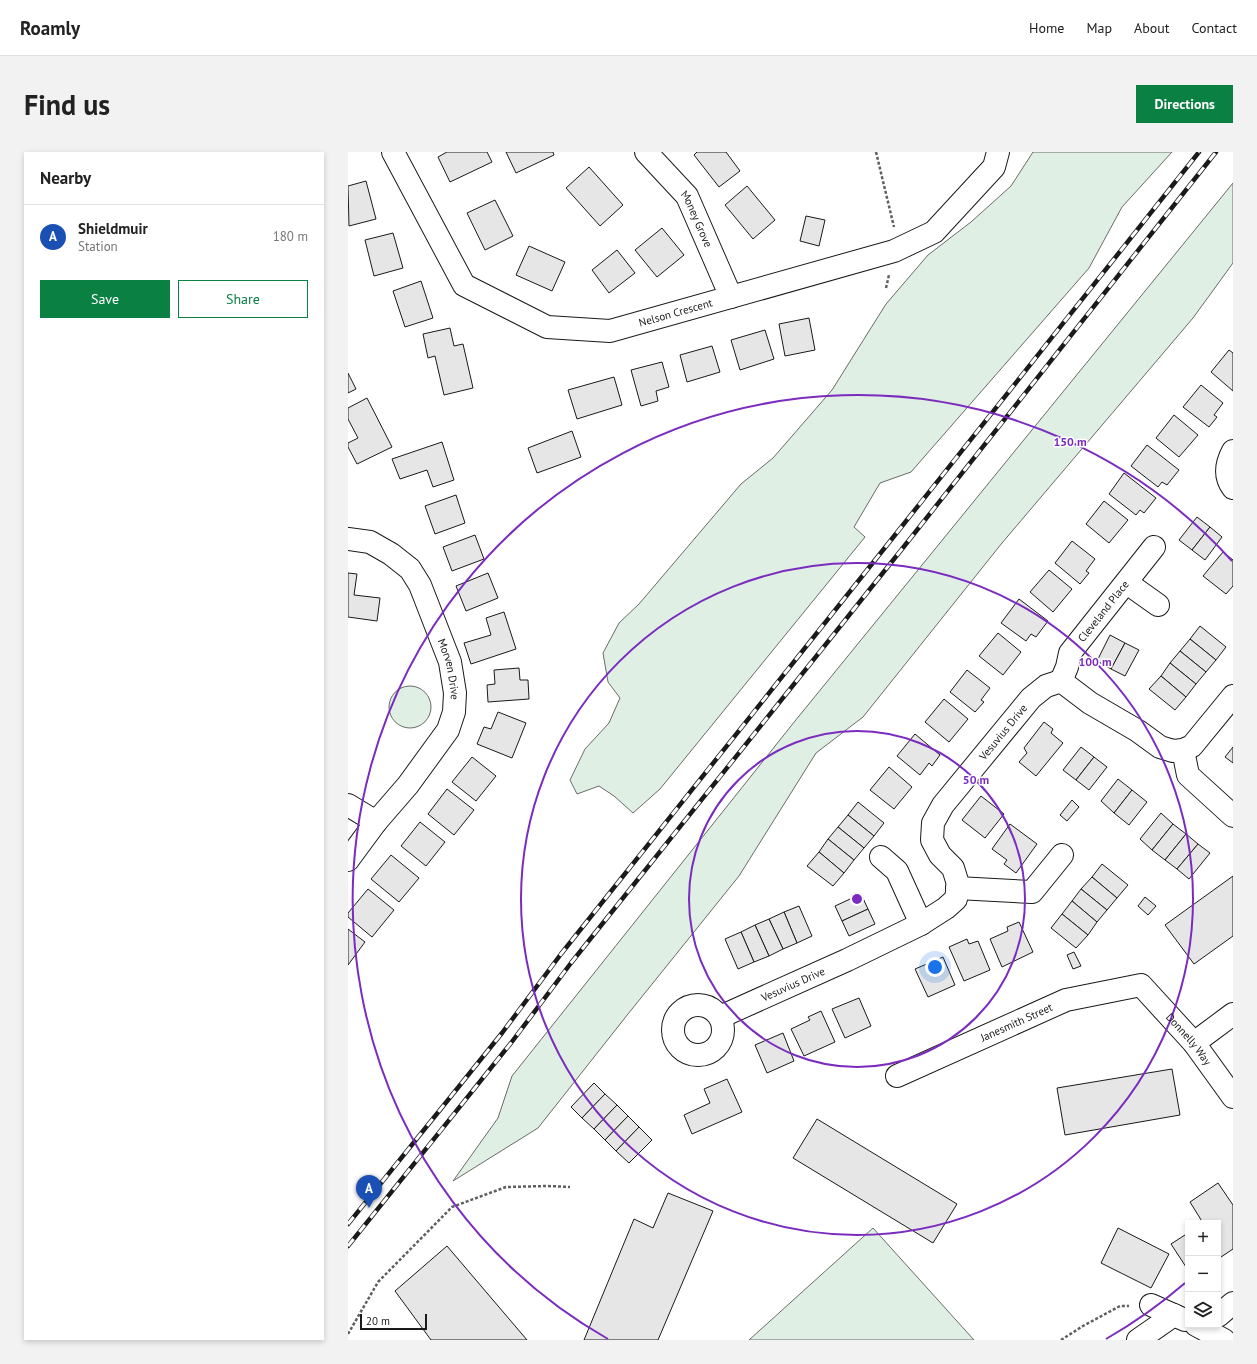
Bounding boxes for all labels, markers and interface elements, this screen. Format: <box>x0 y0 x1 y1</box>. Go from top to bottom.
text: Roamly <box>20 16 80 40</box>
text: Home <box>1029 19 1064 37</box>
text: Map <box>1086 19 1112 37</box>
text: About <box>1134 19 1170 37</box>
text: Contact <box>1192 19 1237 37</box>
button: Directions <box>1136 85 1233 123</box>
text: Find us <box>24 86 110 123</box>
text: Nearby <box>40 167 91 189</box>
street label: Money Grove <box>678 187 716 250</box>
text: Shieldmuir <box>78 219 148 238</box>
text: A <box>49 228 57 245</box>
text: 180 m <box>273 228 308 245</box>
text: Station <box>78 238 118 255</box>
button: Save <box>40 280 170 318</box>
button: Share <box>178 280 308 318</box>
street label: Nelson Crescent <box>637 295 714 330</box>
text: 150 m <box>1053 434 1087 449</box>
street label: Cleveland Place <box>1075 577 1132 645</box>
street label: Morven Drive <box>435 637 462 701</box>
text: 100 m <box>1078 654 1112 669</box>
street label: Vesuvius Drive <box>975 701 1030 764</box>
text: 50 m <box>963 772 989 787</box>
centre of rings <box>850 892 864 906</box>
your location <box>925 957 945 977</box>
street label: Vesuvius Drive <box>758 964 827 1005</box>
street label: Janesmith Street <box>977 1000 1055 1045</box>
street label: Donnelly Way <box>1163 1010 1215 1069</box>
pin: A <box>356 1175 382 1208</box>
map controls <box>1185 1220 1221 1328</box>
button: + <box>1185 1220 1221 1256</box>
button: − <box>1185 1256 1221 1292</box>
button: layers <box>1185 1292 1221 1328</box>
scale bar <box>360 1312 427 1331</box>
text: 20 m <box>366 1314 390 1328</box>

